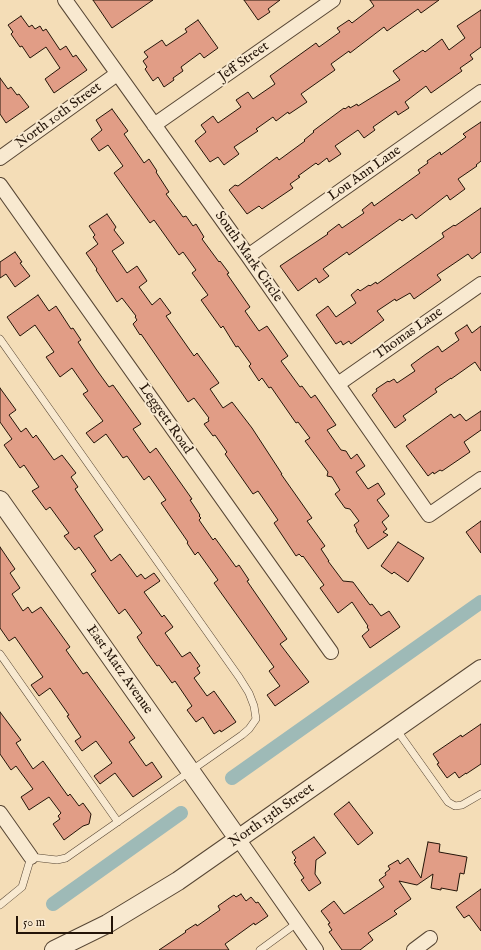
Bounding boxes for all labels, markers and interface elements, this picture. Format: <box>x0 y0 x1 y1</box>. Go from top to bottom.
street label: Jeff Street <box>215 38 273 86</box>
street label: North 10th Street <box>13 79 105 153</box>
street label: Lou Ann Lane <box>325 143 405 205</box>
street label: South Mark Circle <box>210 208 286 306</box>
street label: Thomas Lane <box>371 304 447 364</box>
street label: Leggett Road <box>134 380 196 458</box>
street label: East Matz Avenue <box>82 622 156 718</box>
street label: North 13th Street <box>226 780 318 852</box>
scale bar <box>18 908 115 934</box>
text: 50 m <box>23 915 45 930</box>

